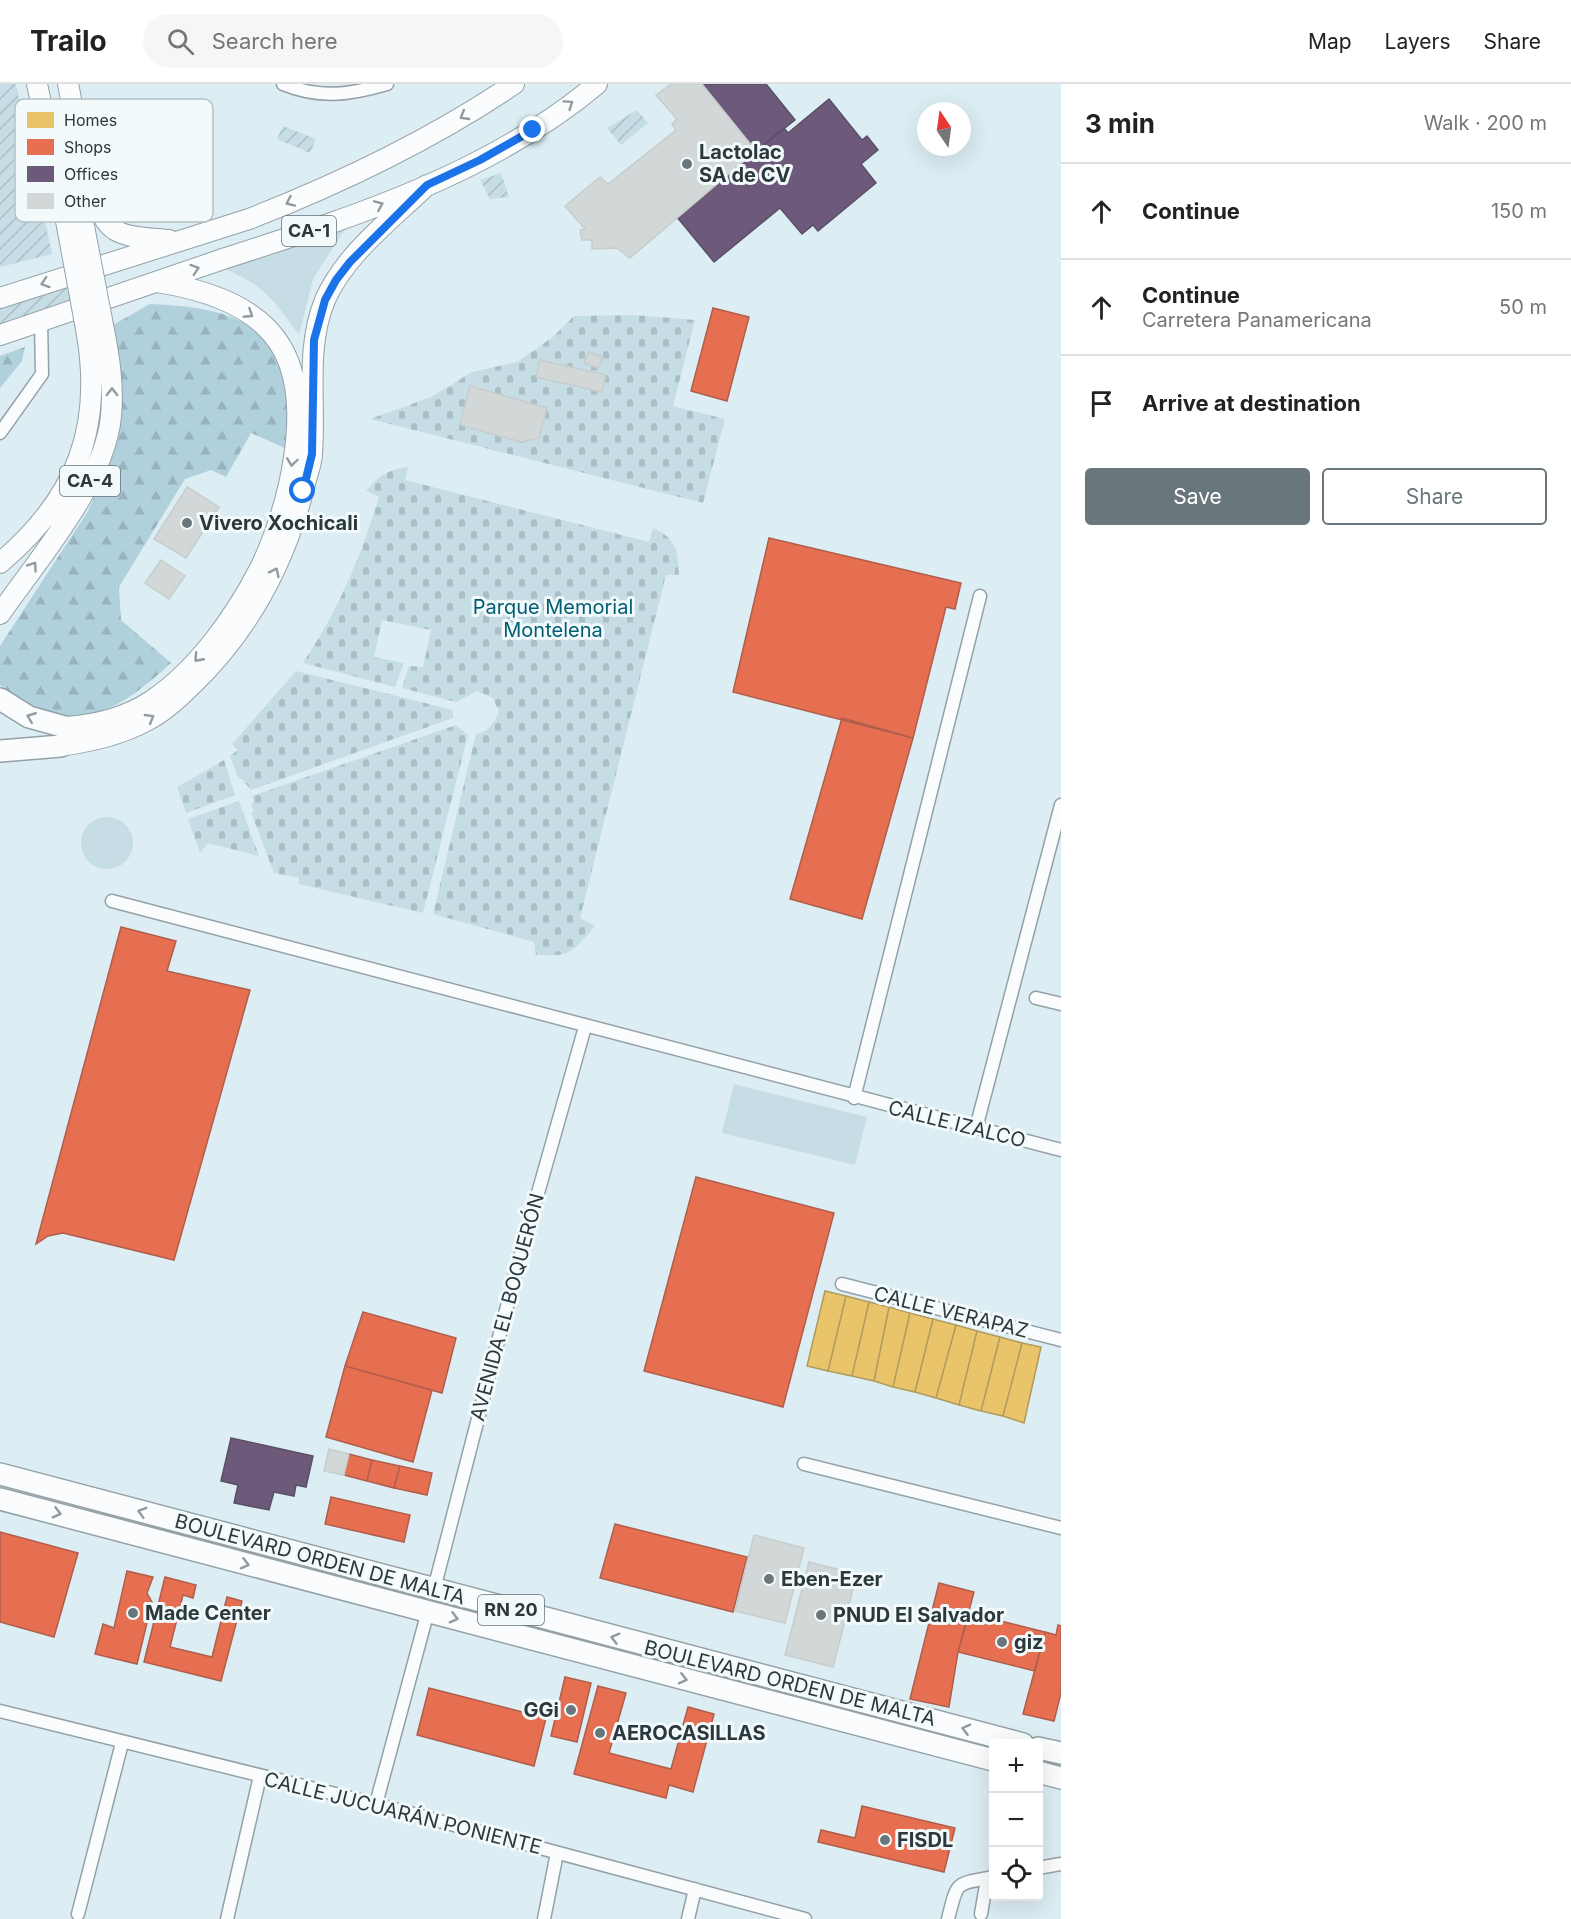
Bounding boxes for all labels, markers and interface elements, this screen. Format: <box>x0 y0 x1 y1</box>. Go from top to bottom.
search box <box>143 14 563 68</box>
text: Trailo <box>30 24 107 58</box>
icon: search <box>164 25 197 58</box>
text: Search here <box>212 28 338 54</box>
text: Map <box>1308 29 1352 54</box>
text: Layers <box>1385 29 1451 54</box>
text: Share <box>1484 29 1541 54</box>
legend <box>15 99 213 222</box>
one-way arrow <box>563 100 574 111</box>
north arrow <box>917 102 971 156</box>
one-way arrow <box>460 108 470 120</box>
text: 3 min <box>1085 108 1155 139</box>
text: Homes <box>64 110 117 130</box>
text: Walk · 200 m <box>1424 111 1547 135</box>
route end <box>519 116 545 142</box>
text: Shops <box>64 137 112 157</box>
place label: Lactolac SA de CV <box>699 140 791 187</box>
marker: Lactolac SA de CV <box>680 157 694 171</box>
text: Offices <box>64 164 118 184</box>
text: Other <box>64 191 106 211</box>
one-way arrow <box>285 195 296 207</box>
icon: ahead <box>1085 195 1118 228</box>
text: Continue <box>1142 198 1240 224</box>
text: 150 m <box>1491 199 1547 223</box>
one-way arrow <box>372 200 383 212</box>
road number: CA-1 <box>282 216 336 246</box>
one-way arrow <box>189 263 200 276</box>
one-way arrow <box>40 276 51 289</box>
text: Continue <box>1142 282 1240 308</box>
icon: ahead <box>1085 291 1118 324</box>
text: 50 m <box>1499 295 1547 319</box>
one-way arrow <box>242 307 253 318</box>
text: Carretera Panamericana <box>1142 308 1372 332</box>
icon: arrive <box>1085 387 1118 420</box>
one-way arrow <box>106 388 118 397</box>
text: Arrive at destination <box>1142 390 1361 416</box>
one-way arrow <box>287 457 299 466</box>
road number: CA-4 <box>60 466 120 496</box>
button: Save <box>1085 468 1310 525</box>
button: Share <box>1322 468 1547 525</box>
route start <box>289 477 315 503</box>
place label: Vivero Xochicali <box>199 511 358 535</box>
marker: Vivero Xochicali <box>180 516 194 530</box>
one-way arrow <box>26 562 37 573</box>
one-way arrow <box>267 567 279 578</box>
park label: Parque Memorial Montelena <box>473 595 633 642</box>
one-way arrow <box>194 651 205 662</box>
one-way arrow <box>26 712 37 724</box>
one-way arrow <box>144 714 154 726</box>
street label: CALLE IZALCO <box>886 1095 1028 1153</box>
street label: AVENIDA EL BOQUERÓN <box>464 1190 549 1423</box>
street label: CALLE VERAPAZ <box>871 1281 1031 1343</box>
one-way arrow <box>52 1506 62 1519</box>
one-way arrow <box>138 1507 148 1519</box>
street label: BOULEVARD ORDEN DE MALTA <box>172 1509 468 1609</box>
one-way arrow <box>240 1556 250 1569</box>
place label: Eben-Ezer <box>781 1567 883 1591</box>
marker: Eben-Ezer <box>762 1572 776 1586</box>
road number: RN 20 <box>478 1595 544 1625</box>
place label: Made Center <box>145 1601 271 1625</box>
place label: PNUD El Salvador <box>833 1603 1004 1627</box>
marker: Made Center <box>126 1606 140 1620</box>
marker: PNUD El Salvador <box>814 1608 828 1622</box>
one-way arrow <box>449 1610 459 1623</box>
place label: giz <box>1014 1630 1044 1654</box>
one-way arrow <box>610 1633 621 1645</box>
street label: BOULEVARD ORDEN DE MALTA <box>642 1635 938 1731</box>
marker: giz <box>995 1635 1009 1649</box>
one-way arrow <box>678 1671 688 1684</box>
place label: GGi <box>524 1698 559 1722</box>
marker: GGi <box>564 1703 578 1717</box>
place label: AEROCASILLAS <box>612 1721 766 1745</box>
one-way arrow <box>961 1724 972 1736</box>
marker: AEROCASILLAS <box>593 1726 607 1740</box>
map controls <box>989 1739 1043 1901</box>
button: + <box>989 1739 1043 1793</box>
street label: CALLE JUCUARÁN PONIENTE <box>262 1766 545 1859</box>
button: − <box>989 1793 1043 1847</box>
place label: FISDL <box>897 1828 953 1852</box>
marker: FISDL <box>878 1833 892 1847</box>
button: locate <box>989 1847 1043 1901</box>

